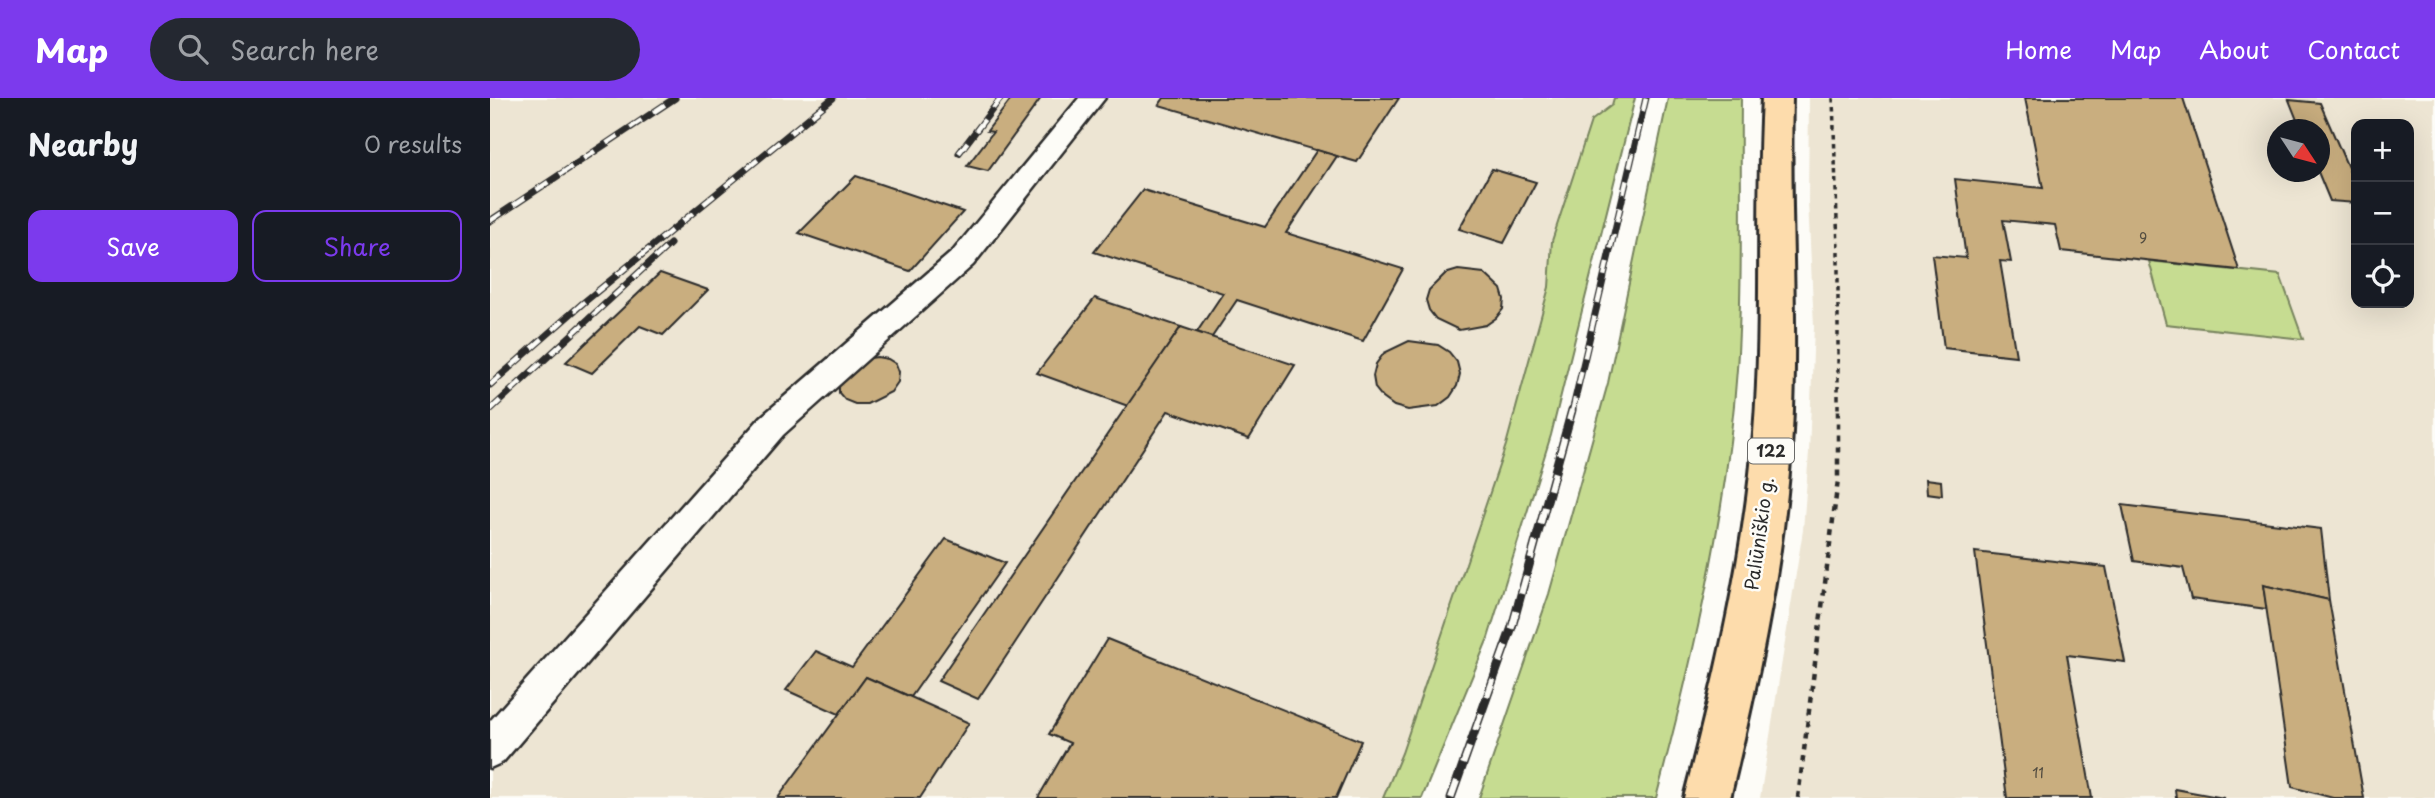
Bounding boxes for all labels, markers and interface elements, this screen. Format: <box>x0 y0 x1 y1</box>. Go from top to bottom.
search box <box>150 18 640 81</box>
text: Map <box>35 24 108 74</box>
icon: search <box>174 30 212 68</box>
text: Search here <box>230 30 379 69</box>
text: Home <box>2005 31 2072 67</box>
text: Map <box>2110 31 2161 67</box>
text: About <box>2199 31 2269 67</box>
text: Contact <box>2307 31 2400 67</box>
north arrow <box>2267 119 2330 182</box>
map controls <box>2351 119 2414 308</box>
button: + <box>2351 119 2414 182</box>
text: Nearby <box>28 121 138 166</box>
text: 0 results <box>364 126 462 161</box>
button: − <box>2351 182 2414 245</box>
button: Save <box>28 210 238 282</box>
button: Share <box>252 210 462 282</box>
house number: 9 <box>2139 227 2147 248</box>
button: locate <box>2351 245 2414 308</box>
road number: 122 <box>1748 438 1794 464</box>
street label: Paliūniškio g. <box>1737 475 1780 592</box>
house number: 11 <box>2032 762 2044 783</box>

